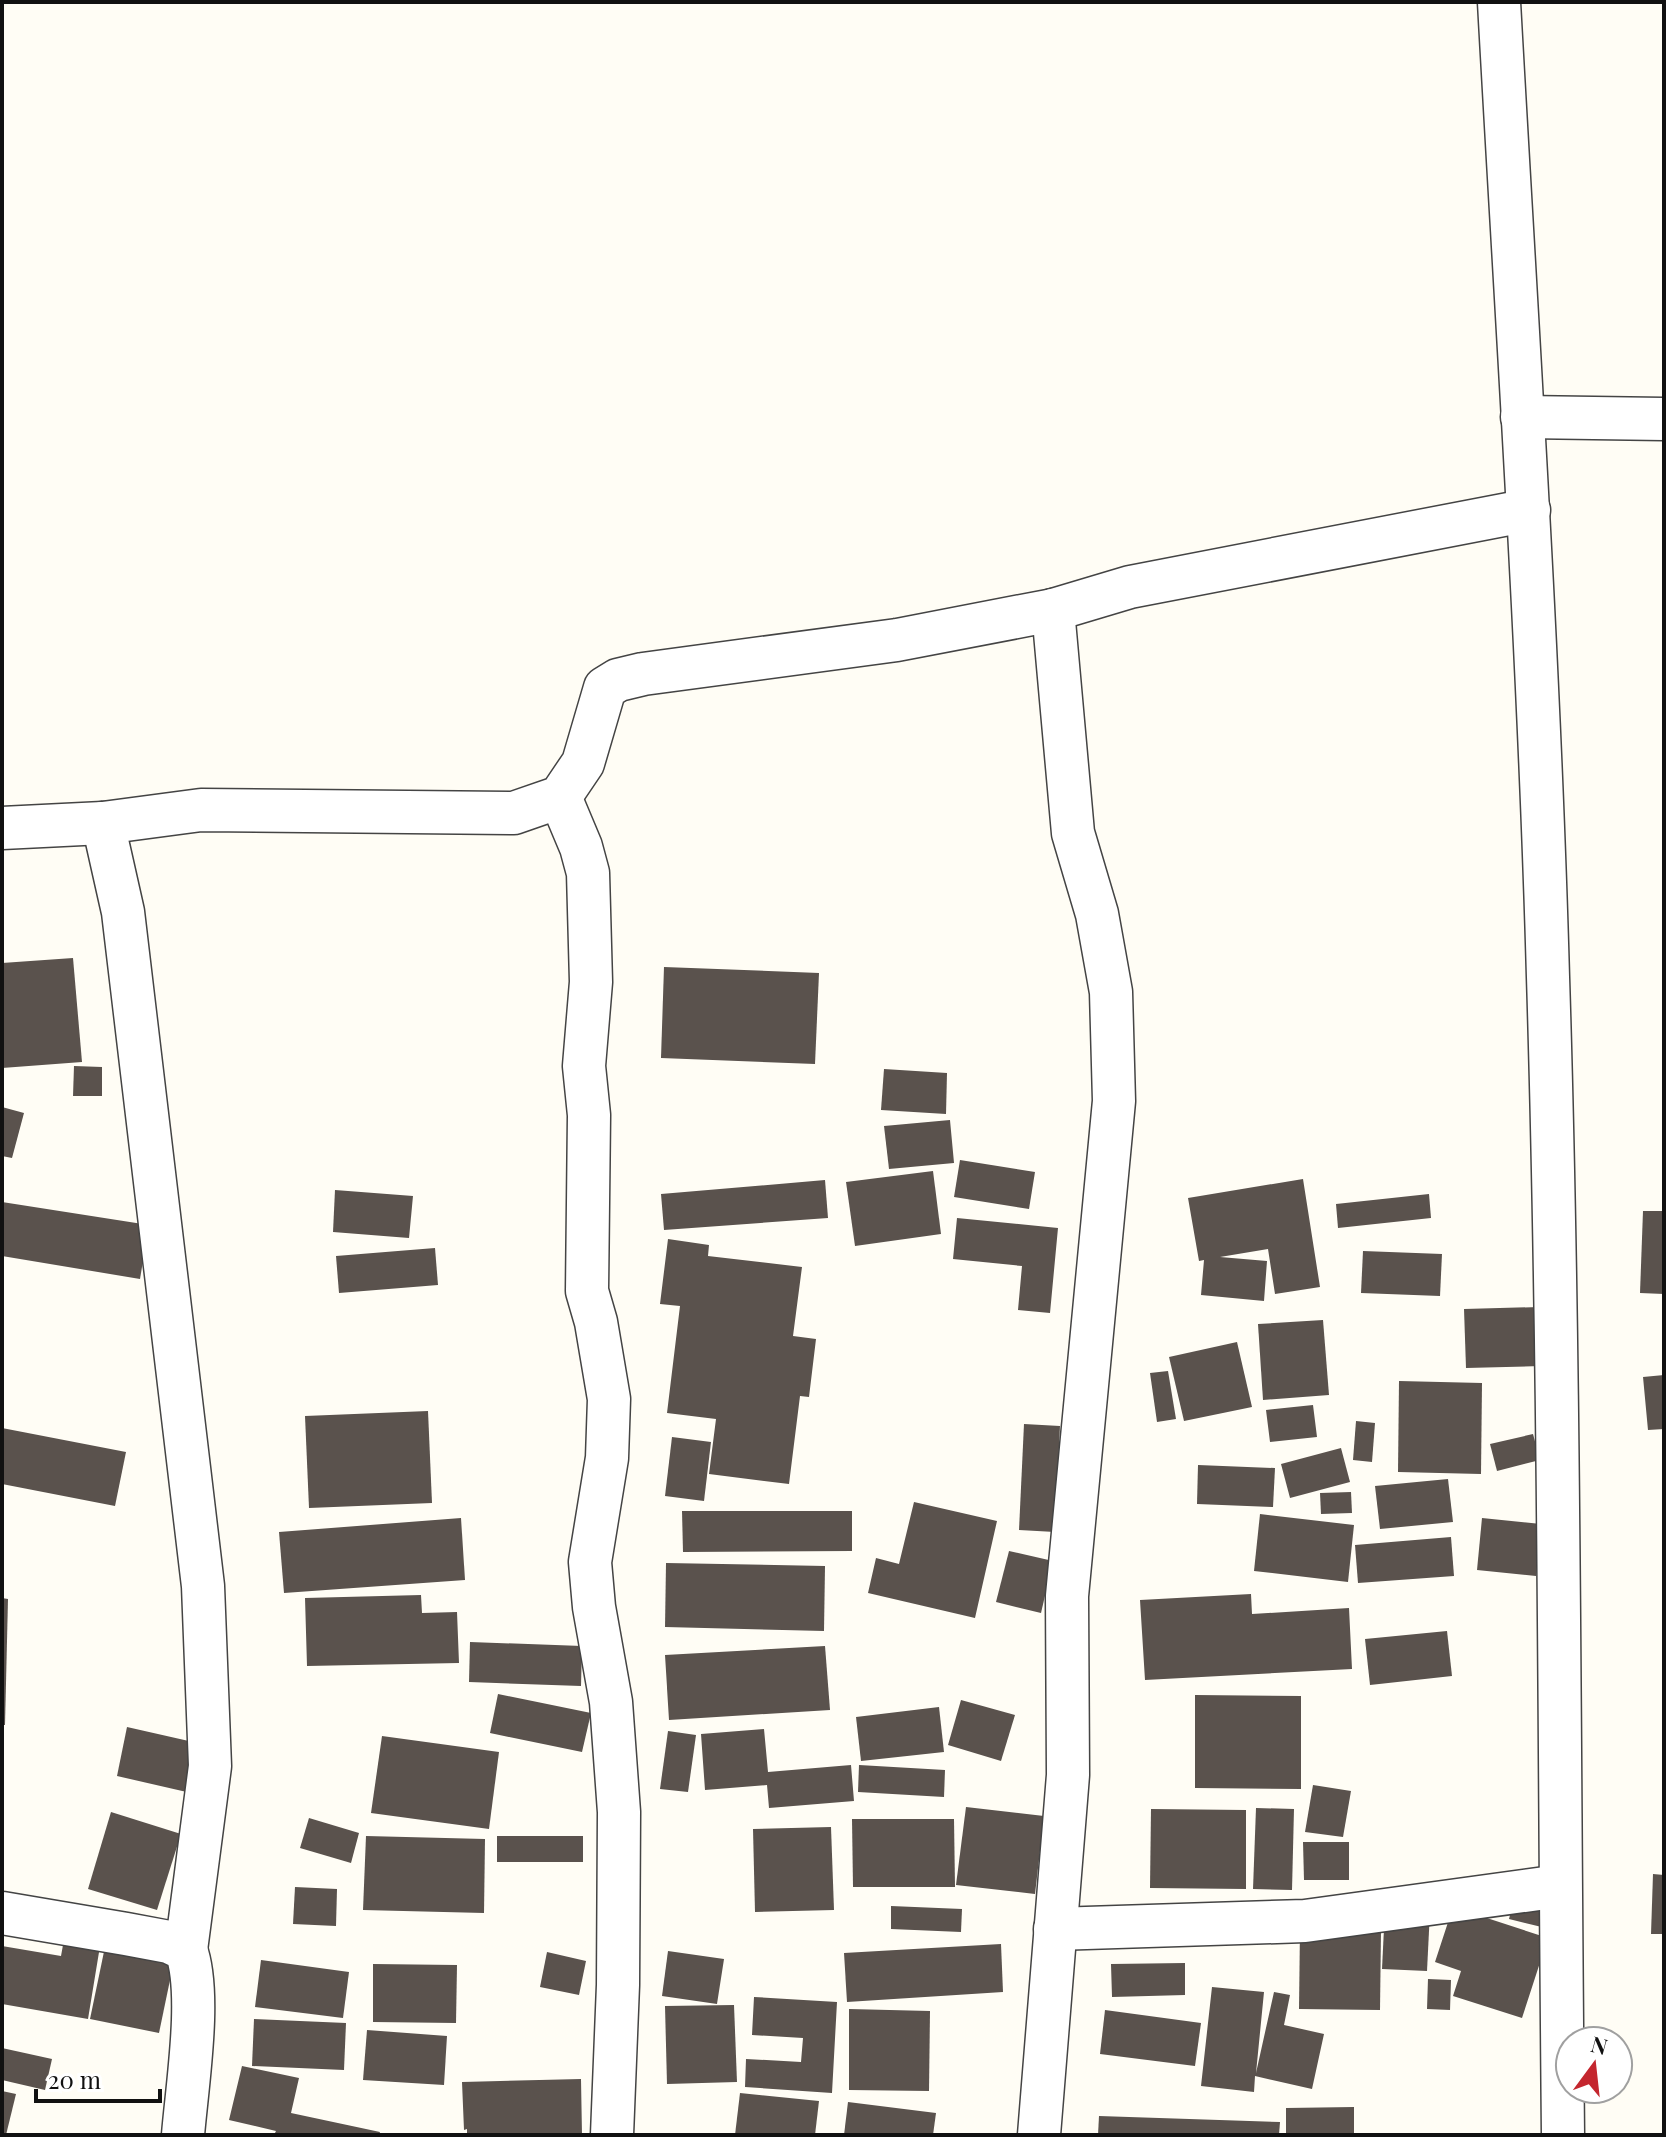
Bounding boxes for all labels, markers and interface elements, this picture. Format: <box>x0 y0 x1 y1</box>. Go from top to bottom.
north arrow <box>1554 2025 1634 2105</box>
text: N <box>1588 2028 1611 2061</box>
scale bar <box>36 2053 160 2103</box>
text: 20 m <box>48 2063 101 2095</box>

